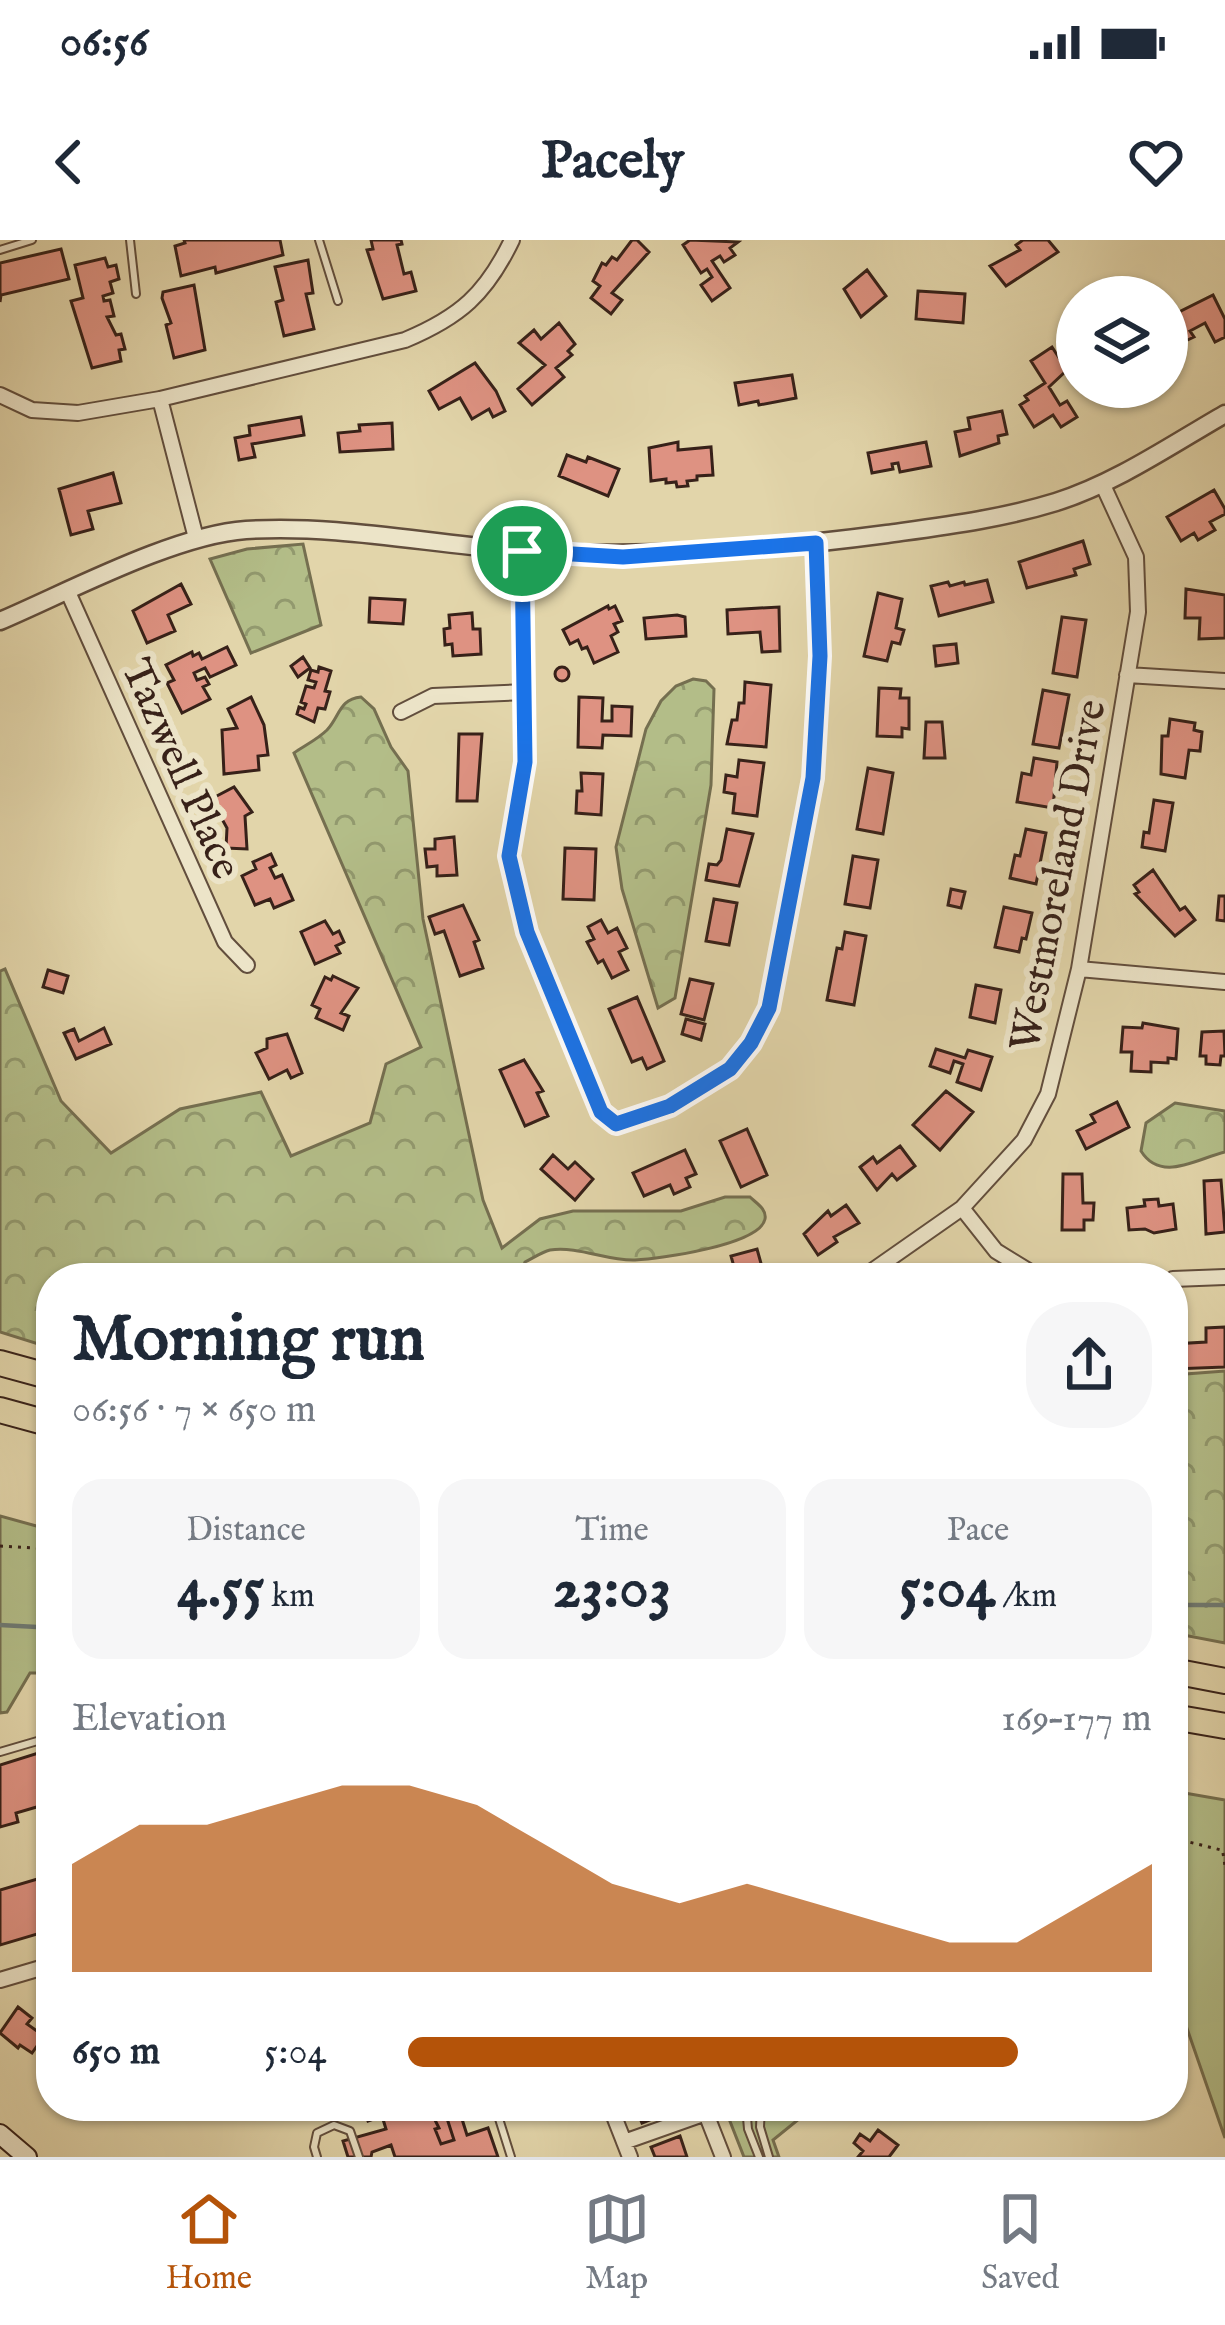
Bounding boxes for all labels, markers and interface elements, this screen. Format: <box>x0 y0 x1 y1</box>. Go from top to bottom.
text: 06:56 <box>60 14 148 71</box>
text: Pacely <box>541 128 684 197</box>
icon: back <box>36 129 102 195</box>
icon: heart <box>1123 129 1189 195</box>
map controls <box>1056 276 1188 408</box>
button: layers <box>1056 276 1188 408</box>
pin <box>471 500 573 602</box>
icon: arrive <box>489 518 555 584</box>
street label: Tazwell Place <box>108 651 252 888</box>
street label: Westmoreland Drive <box>999 695 1120 1056</box>
text: Morning run <box>72 1299 425 1383</box>
button: share <box>1026 1302 1152 1428</box>
text: 06:56 · 7 × 650 m <box>72 1386 316 1435</box>
text: Distance <box>186 1510 306 1552</box>
text: Time <box>575 1510 649 1552</box>
text: Pace <box>947 1510 1009 1552</box>
text: 4.55 <box>177 1552 264 1628</box>
text: 23:03 <box>553 1552 671 1628</box>
text: 5:04 <box>899 1552 995 1628</box>
text: km <box>264 1576 315 1618</box>
text: /km <box>995 1576 1057 1618</box>
text: Elevation <box>72 1695 227 1744</box>
text: 169–177 m <box>1001 1695 1152 1744</box>
text: 650 m <box>72 2028 160 2077</box>
text: 5:04 <box>264 2028 327 2077</box>
tab: Home <box>166 2186 252 2300</box>
tab: Map <box>584 2186 650 2300</box>
tab: Saved <box>981 2186 1059 2300</box>

